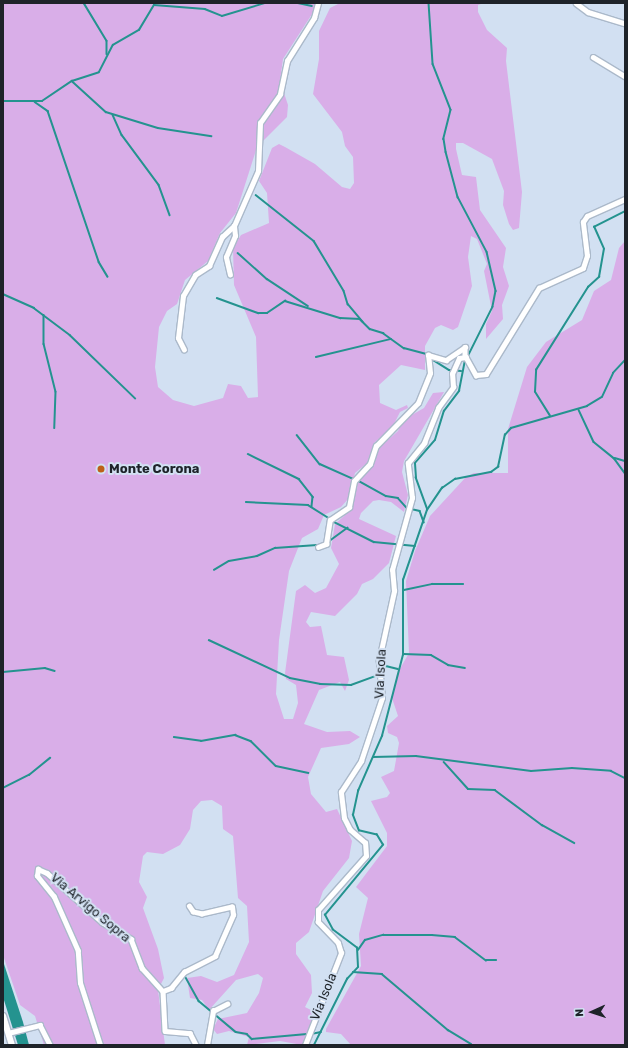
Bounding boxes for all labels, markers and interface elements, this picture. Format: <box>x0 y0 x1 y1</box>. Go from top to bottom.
place label: Monte Corona <box>109 461 199 477</box>
marker: Monte Corona <box>96 464 106 474</box>
street label: Via Isola <box>372 649 390 699</box>
street label: Via Arvigo Sopra <box>47 870 133 946</box>
street label: Via Isola <box>307 971 341 1023</box>
north arrow <box>572 992 612 1032</box>
text: N <box>573 1008 586 1017</box>

